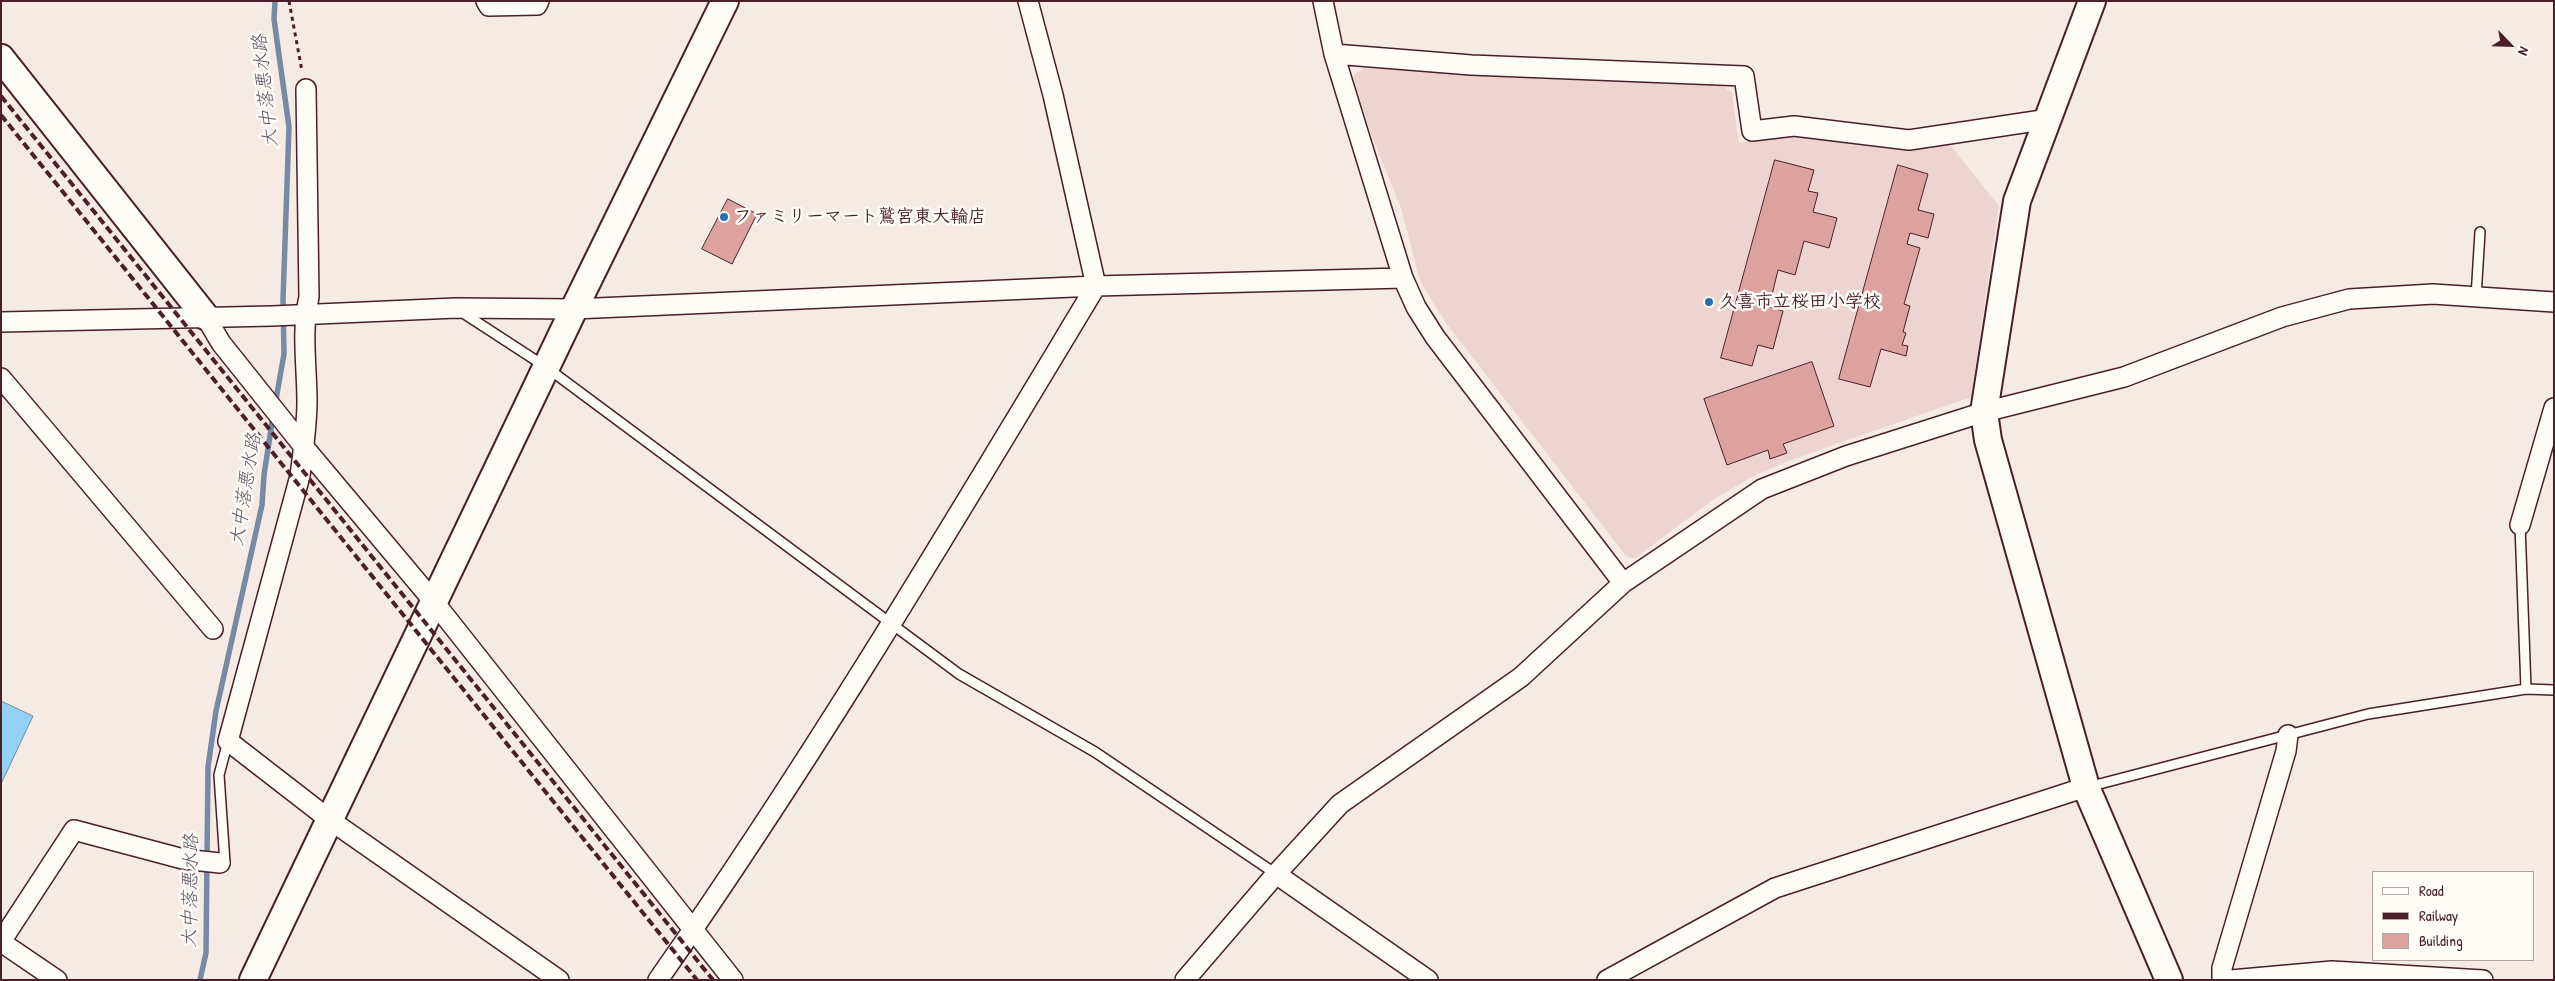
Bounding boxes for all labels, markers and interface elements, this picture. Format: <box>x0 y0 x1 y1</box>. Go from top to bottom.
north arrow <box>2485 20 2535 70</box>
water label: 大中落悪水路 <box>249 33 283 149</box>
text: N <box>2514 44 2534 59</box>
place label: ファミリーマート鷲宮東大輪店 <box>734 206 986 228</box>
marker: ファミリーマート鷲宮東大輪店 <box>718 211 730 223</box>
place label: 久喜市立桜田小学校 <box>1719 291 1881 313</box>
marker: 久喜市立桜田小学校 <box>1703 296 1715 308</box>
water label: 大中落悪水路 <box>226 432 266 548</box>
water label: 大中落悪水路 <box>179 834 203 948</box>
legend <box>2372 871 2535 961</box>
text: Road <box>2419 880 2444 901</box>
text: Railway <box>2419 905 2458 926</box>
text: Building <box>2419 930 2463 951</box>

